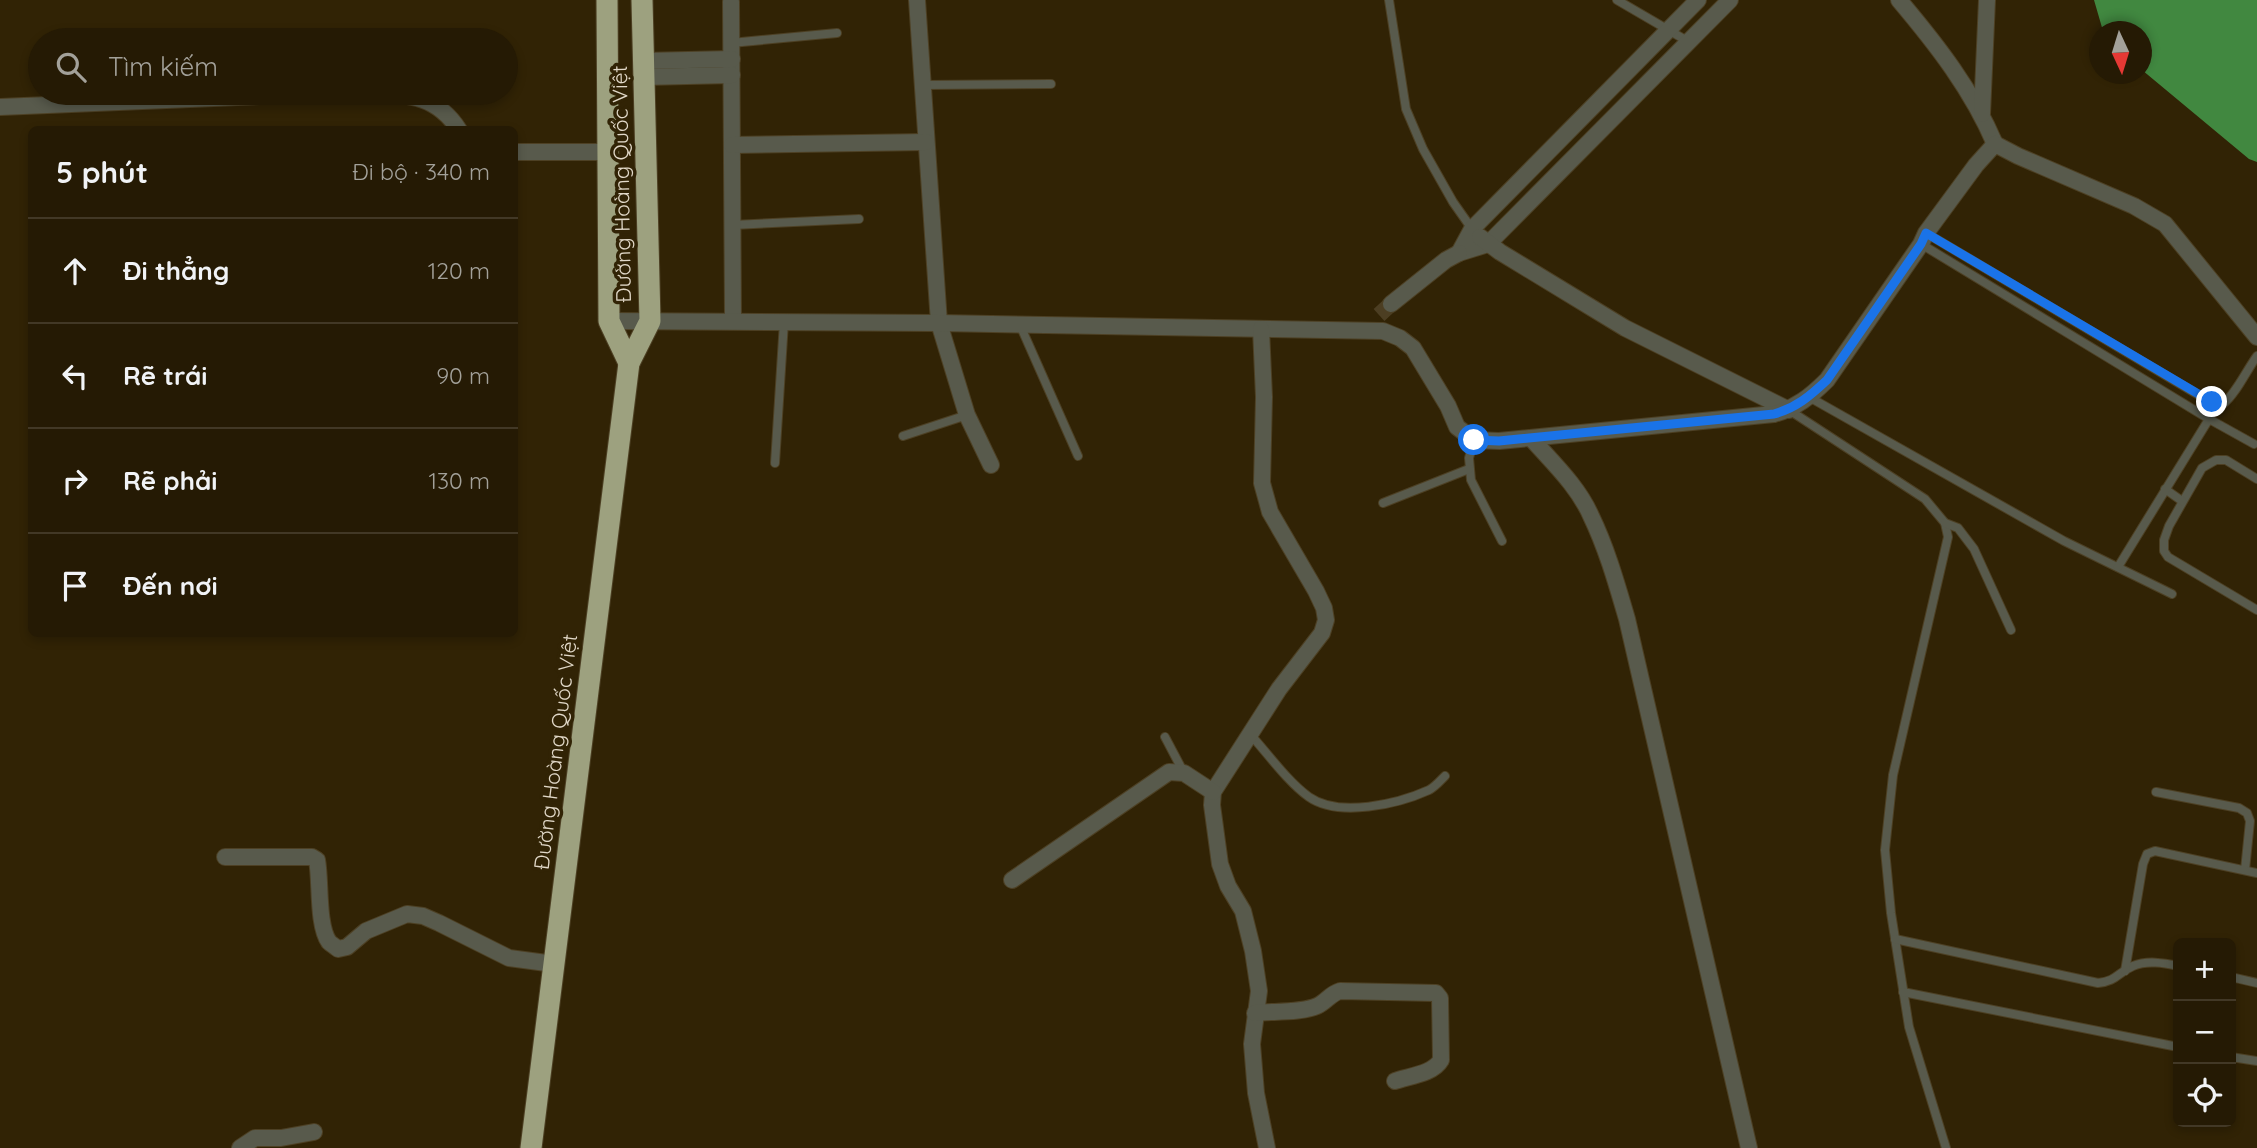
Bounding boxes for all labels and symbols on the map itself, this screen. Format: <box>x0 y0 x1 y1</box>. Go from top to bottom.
north arrow <box>2089 21 2152 84</box>
street label: Đường Hoàng Quốc Việt <box>606 65 636 303</box>
route end <box>2196 386 2227 417</box>
route start <box>1458 424 1489 455</box>
street label: Đường Hoàng Quốc Việt <box>528 633 582 871</box>

